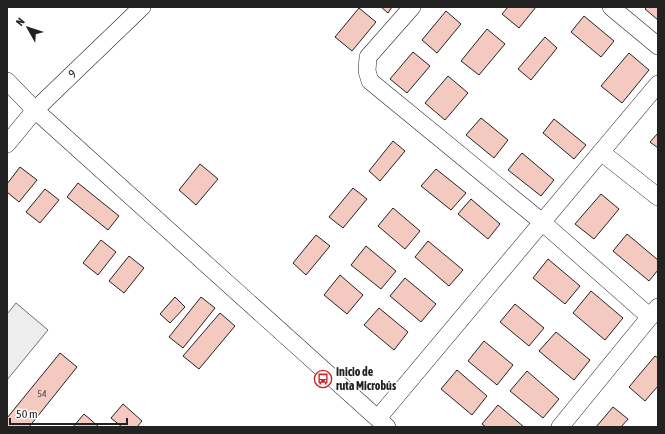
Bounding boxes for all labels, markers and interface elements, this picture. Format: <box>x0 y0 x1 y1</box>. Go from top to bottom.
north arrow <box>8 8 48 48</box>
text: N <box>14 15 27 28</box>
street label: 9 <box>66 67 80 81</box>
place label: Inicio de ruta Microbús <box>336 365 397 393</box>
bus stop icon: Inicio de ruta Microbús <box>313 369 333 389</box>
house number: 54 <box>37 388 47 399</box>
scale bar <box>10 400 127 426</box>
text: 50 m <box>16 407 38 421</box>

